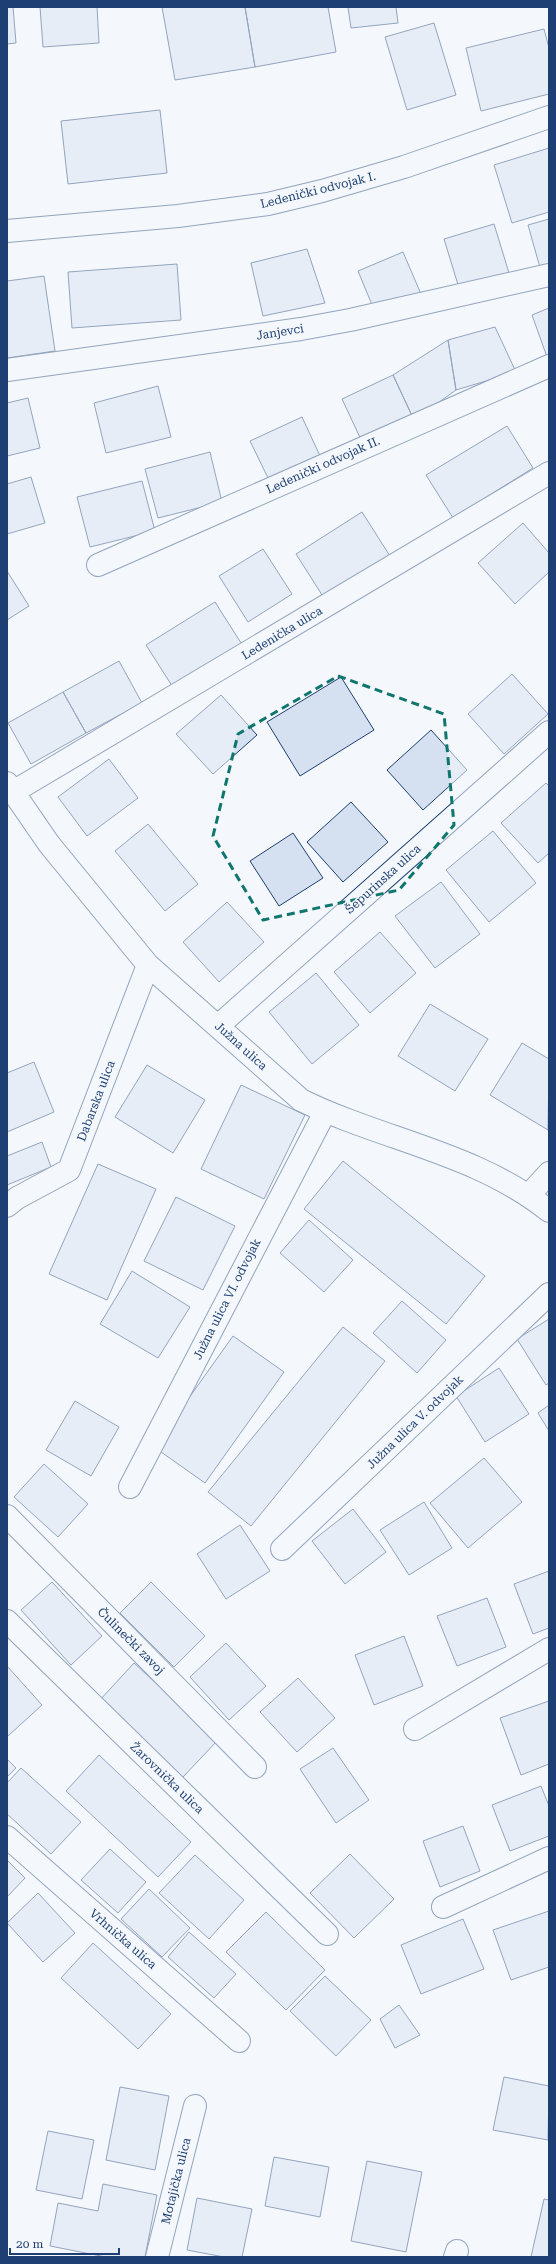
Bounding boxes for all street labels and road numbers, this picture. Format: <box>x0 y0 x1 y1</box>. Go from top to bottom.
street label: Ledenički odvojak I. <box>259 169 377 211</box>
street label: Janjevci <box>255 321 305 343</box>
street label: Ledenički odvojak II. <box>264 434 382 496</box>
street label: Ledenička ulica <box>239 603 325 663</box>
street label: Šepurinska ulica <box>342 841 424 917</box>
street label: Južna ulica <box>212 1019 270 1073</box>
street label: Dabarska ulica <box>74 1058 118 1143</box>
street label: Južna ulica VI. odvojak <box>190 1236 264 1362</box>
street label: Južna ulica V. odvojak <box>364 1372 466 1472</box>
street label: Čulinečki zavoj <box>95 1605 167 1677</box>
street label: Žarovnička ulica <box>128 1740 207 1817</box>
street label: Vrhnička ulica <box>87 1906 160 1972</box>
street label: Motajička ulica <box>158 2136 194 2226</box>

